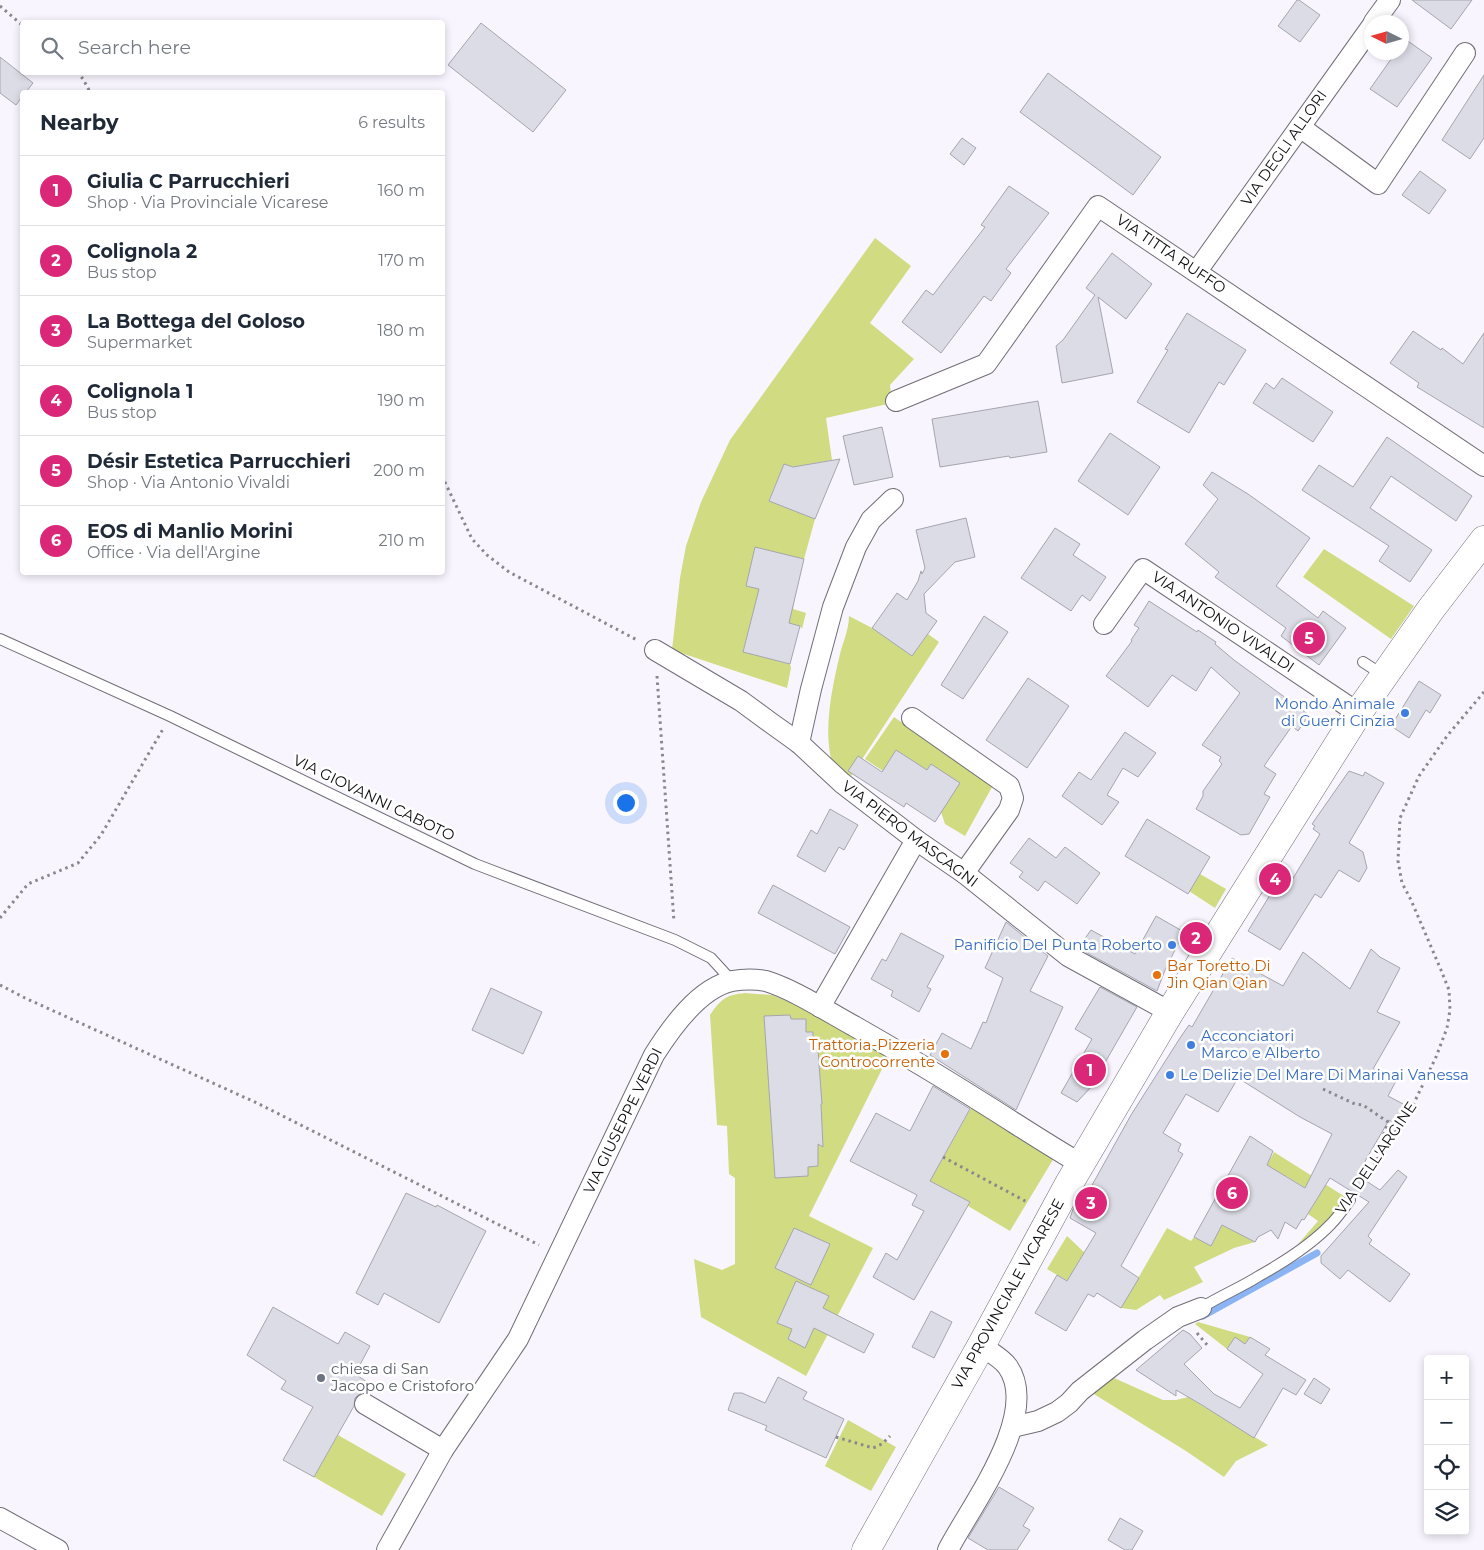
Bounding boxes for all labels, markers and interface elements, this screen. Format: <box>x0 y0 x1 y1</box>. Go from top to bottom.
north arrow <box>1364 15 1409 60</box>
search box <box>20 20 445 75</box>
icon: search <box>38 34 66 62</box>
text: Search here <box>78 36 191 59</box>
street label: VIA DEGLI ALLORI <box>1237 86 1331 209</box>
text: Nearby <box>40 110 119 135</box>
text: 6 results <box>358 113 425 132</box>
text: Giulia C Parrucchieri <box>87 170 290 193</box>
text: 1 <box>53 181 59 200</box>
text: 160 m <box>378 181 425 200</box>
text: Shop · Via Provinciale Vicarese <box>87 193 328 212</box>
street label: VIA TITTA RUFFO <box>1113 210 1230 297</box>
text: Colignola 2 <box>87 240 197 263</box>
text: 2 <box>51 251 61 270</box>
text: 170 m <box>378 251 425 270</box>
text: Bus stop <box>87 263 157 282</box>
text: La Bottega del Goloso <box>87 310 305 333</box>
text: 3 <box>51 321 61 340</box>
text: 180 m <box>377 321 425 340</box>
text: Supermarket <box>87 333 193 352</box>
text: Colignola 1 <box>87 380 194 403</box>
text: 4 <box>50 391 62 410</box>
text: 190 m <box>378 391 425 410</box>
text: Bus stop <box>87 403 157 422</box>
text: Désir Estetica Parrucchieri <box>87 450 351 473</box>
text: 5 <box>51 461 61 480</box>
text: 200 m <box>374 461 425 480</box>
text: Shop · Via Antonio Vivaldi <box>87 473 290 492</box>
text: EOS di Manlio Morini <box>87 520 293 543</box>
text: 6 <box>51 531 61 550</box>
text: 210 m <box>378 531 425 550</box>
text: Office · Via dell'Argine <box>87 543 260 562</box>
street label: VIA ANTONIO VIVALDI <box>1148 567 1298 676</box>
pin: 5 <box>1293 619 1325 657</box>
place label: Mondo Animale di Guerri Cinzia <box>1275 694 1395 730</box>
marker: Mondo Animale di Guerri Cinzia <box>1399 707 1411 719</box>
street label: VIA GIOVANNI CABOTO <box>290 750 458 845</box>
street label: VIA PIERO MASCAGNI <box>838 776 982 891</box>
your location <box>613 790 639 816</box>
pin: 4 <box>1259 860 1291 898</box>
pin: 2 <box>1180 919 1212 957</box>
place label: Panificio Del Punta Roberto <box>954 935 1162 954</box>
marker: Panificio Del Punta Roberto <box>1166 939 1178 951</box>
place label: Bar Toretto Di Jin Qian Qian <box>1166 956 1271 992</box>
marker: Bar Toretto Di Jin Qian Qian <box>1151 969 1163 981</box>
place label: Acconciatori Marco e Alberto <box>1201 1026 1320 1062</box>
place label: Trattoria-Pizzeria Controcorrente <box>809 1035 935 1071</box>
marker: Acconciatori Marco e Alberto <box>1185 1039 1197 1051</box>
street label: VIA GIUSEPPE VERDI <box>579 1045 666 1197</box>
marker: Trattoria-Pizzeria Controcorrente <box>939 1048 951 1060</box>
pin: 1 <box>1074 1051 1106 1089</box>
place label: Le Delizie Del Mare Di Marinai Vanessa <box>1180 1065 1469 1084</box>
marker: Le Delizie Del Mare Di Marinai Vanessa <box>1164 1069 1176 1081</box>
street label: VIA DELL'ARGINE <box>1331 1098 1420 1218</box>
pin: 6 <box>1216 1174 1248 1212</box>
pin: 3 <box>1075 1184 1107 1222</box>
street label: VIA PROVINCIALE VICARESE <box>947 1195 1068 1392</box>
map controls <box>1424 1355 1469 1535</box>
button: + <box>1424 1355 1469 1400</box>
place label: chiesa di San Jacopo e Cristoforo <box>330 1359 474 1395</box>
marker: chiesa di San Jacopo e Cristoforo <box>315 1372 327 1384</box>
button: − <box>1424 1400 1469 1445</box>
button: locate <box>1424 1445 1469 1490</box>
button: layers <box>1424 1490 1469 1535</box>

